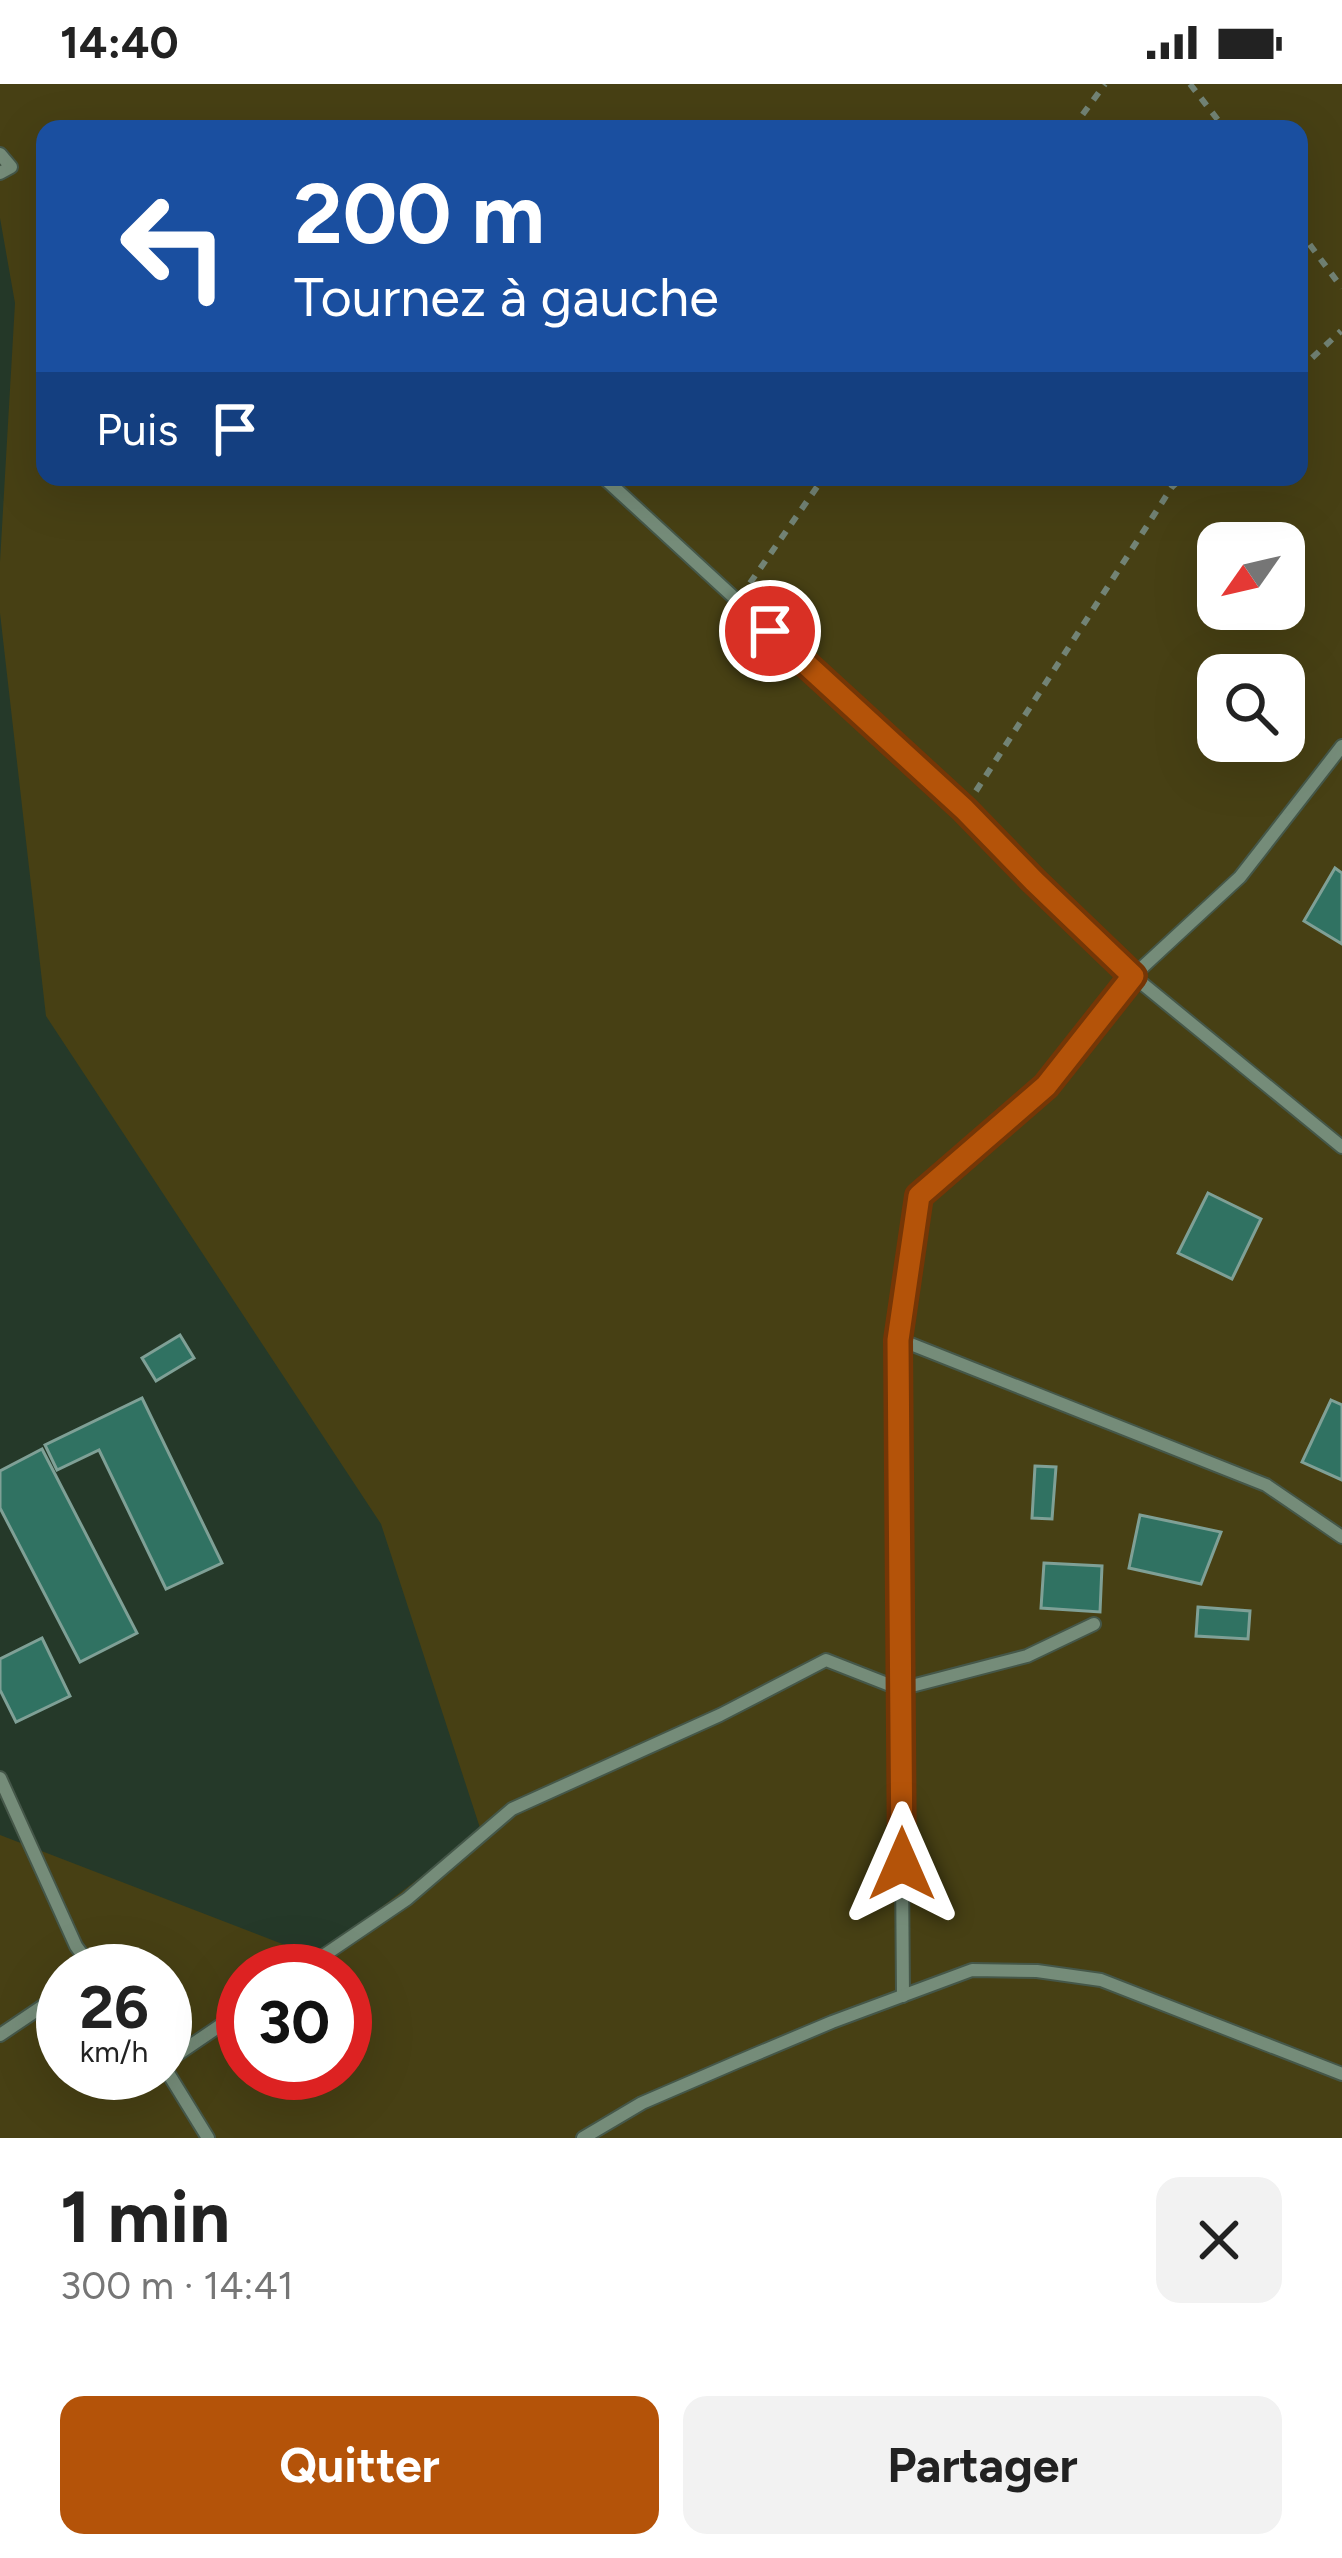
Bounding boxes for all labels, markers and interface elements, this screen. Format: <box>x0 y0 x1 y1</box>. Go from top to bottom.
text: 14:40 <box>60 15 179 69</box>
text: 200 m <box>294 163 545 264</box>
icon: left <box>96 168 252 324</box>
text: Tournez à gauche <box>294 265 719 330</box>
icon: arrive <box>202 396 268 462</box>
text: Puis <box>96 402 178 456</box>
north arrow <box>1197 522 1305 630</box>
map controls <box>1197 522 1305 762</box>
pin <box>719 580 821 682</box>
icon: arrive <box>737 598 803 664</box>
button: search <box>1197 654 1305 762</box>
position arrow <box>839 1801 965 1927</box>
speed limit sign: 30 <box>216 1944 372 2100</box>
text: 26 <box>79 1971 149 2043</box>
text: km/h <box>80 2033 148 2070</box>
text: 1 min <box>60 2174 230 2260</box>
button: close <box>1156 2177 1282 2303</box>
text: 300 m · 14:41 <box>60 2262 294 2309</box>
button: Quitter <box>60 2396 659 2534</box>
button: Partager <box>683 2396 1282 2534</box>

